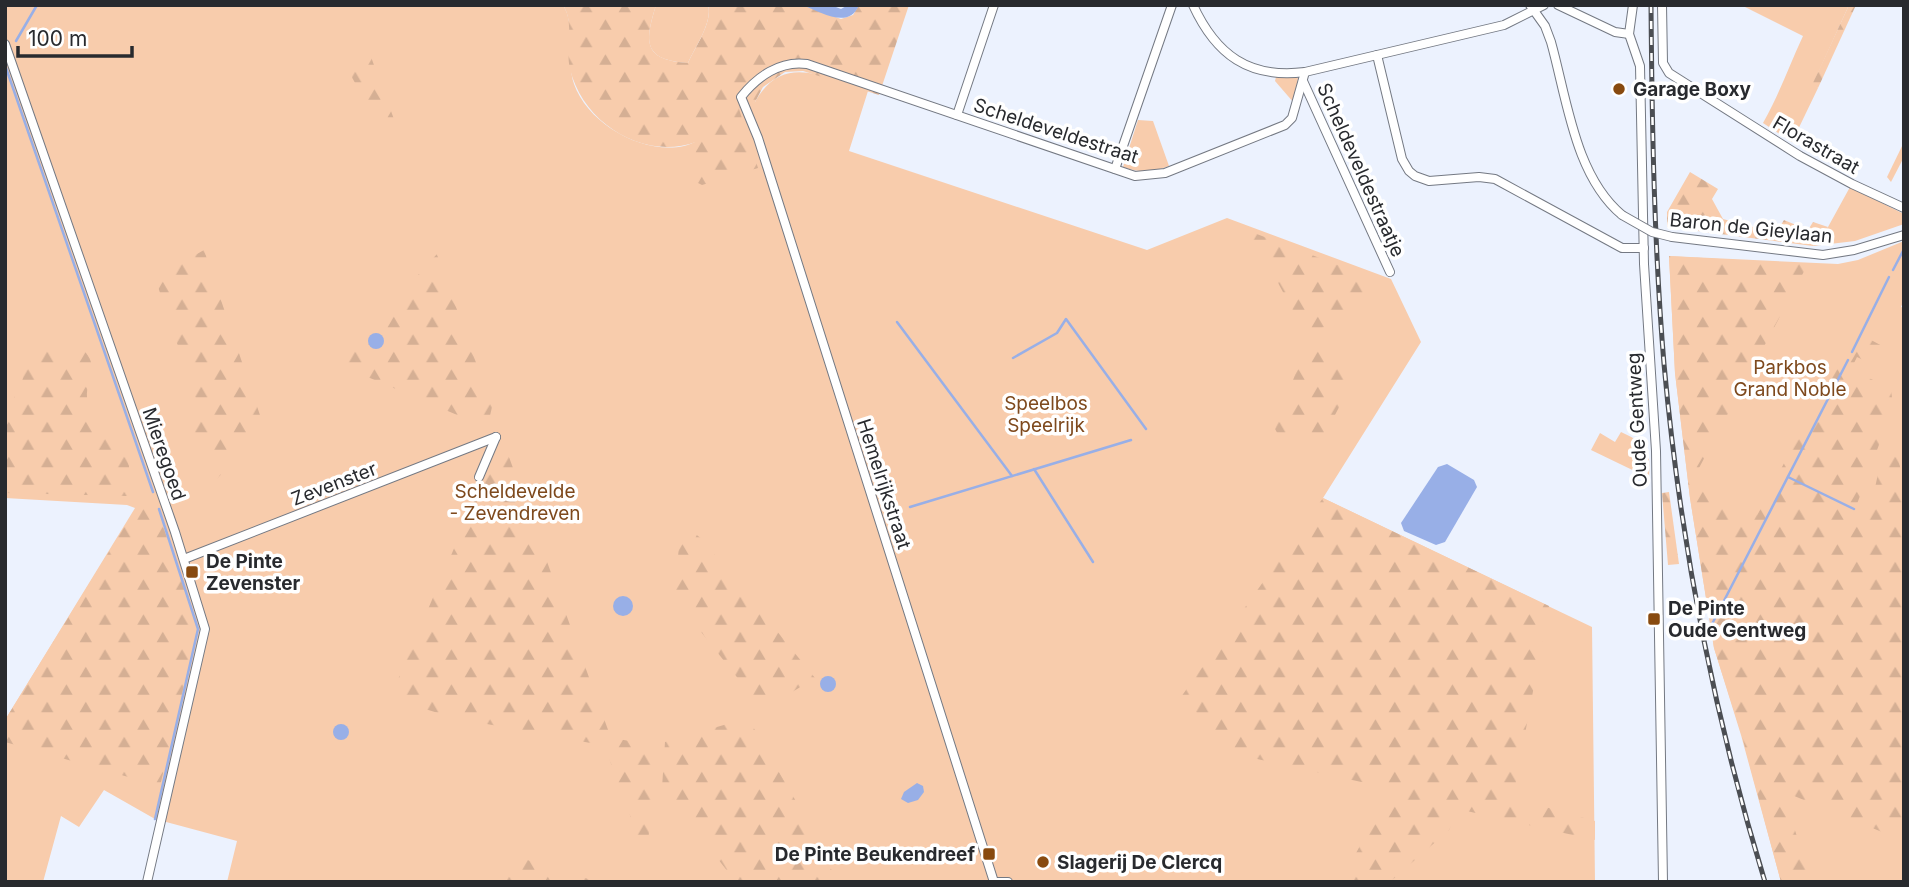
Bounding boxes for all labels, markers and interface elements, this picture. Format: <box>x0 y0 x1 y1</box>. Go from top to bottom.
scale bar <box>18 14 131 58</box>
text: 100 m <box>28 26 87 51</box>
place label: Garage Boxy <box>1633 78 1751 101</box>
street label: Scheldeveldestraatje <box>1312 80 1410 260</box>
marker: Garage Boxy <box>1611 81 1627 97</box>
street label: Scheldeveldestraat <box>971 93 1141 169</box>
street label: Florastraat <box>1769 111 1863 179</box>
street label: Baron de Gieylaan <box>1669 208 1833 248</box>
street label: Oude Gentweg <box>1622 352 1652 488</box>
park label: Parkbos Grand Noble <box>1733 356 1847 401</box>
park label: Speelbos Speelrijk <box>1004 392 1088 437</box>
street label: Mieregoed <box>137 405 191 503</box>
street label: Hemelrijkstraat <box>852 416 916 552</box>
street label: Zevenster <box>288 457 380 511</box>
park label: Scheldevelde - Zevendreven <box>449 480 581 525</box>
place label: De Pinte Zevenster <box>206 550 301 595</box>
marker: De Pinte Zevenster <box>184 564 200 580</box>
place label: De Pinte Oude Gentweg <box>1668 597 1806 642</box>
marker: De Pinte Oude Gentweg <box>1646 611 1662 627</box>
place label: De Pinte Beukendreef <box>775 843 975 866</box>
marker: De Pinte Beukendreef <box>981 846 997 862</box>
place label: Slagerij De Clercq <box>1057 851 1222 874</box>
marker: Slagerij De Clercq <box>1035 854 1051 870</box>

